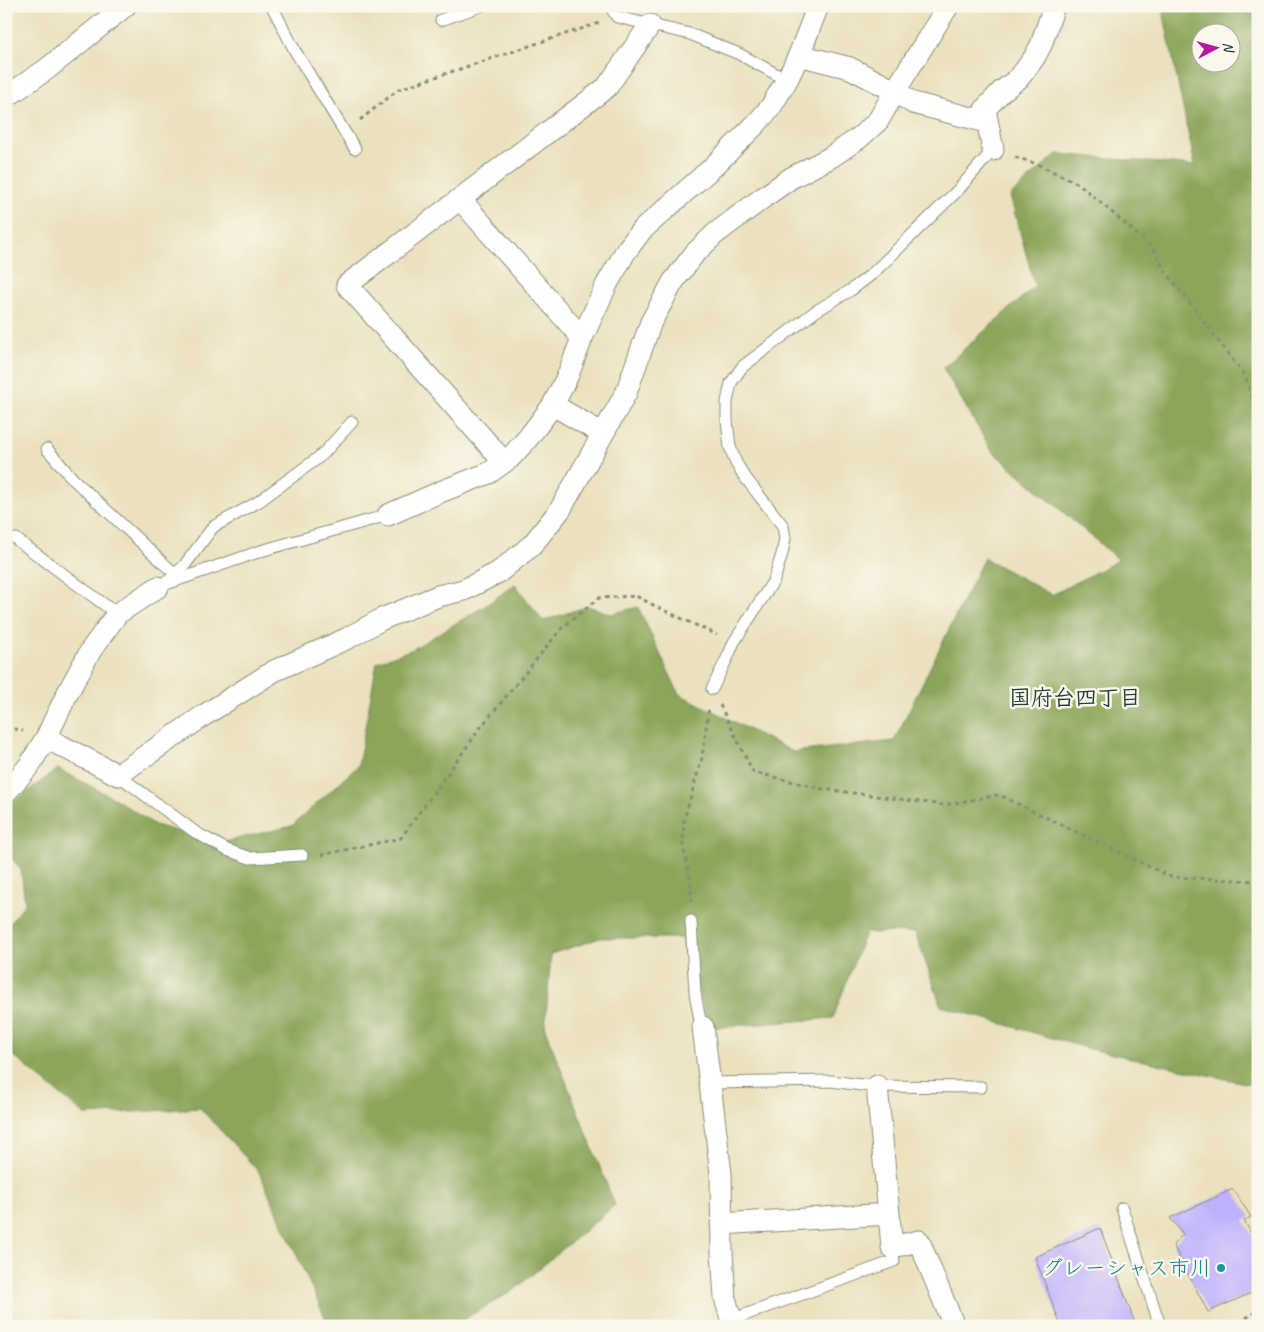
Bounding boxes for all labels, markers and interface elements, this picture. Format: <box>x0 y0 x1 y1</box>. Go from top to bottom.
north arrow <box>1192 22 1242 72</box>
text: N <box>1220 41 1238 54</box>
district label: 国府台四丁目 <box>1009 684 1141 712</box>
place label: グレーシャス市川 <box>1042 1255 1211 1281</box>
marker: グレーシャス市川 <box>1215 1262 1227 1274</box>

